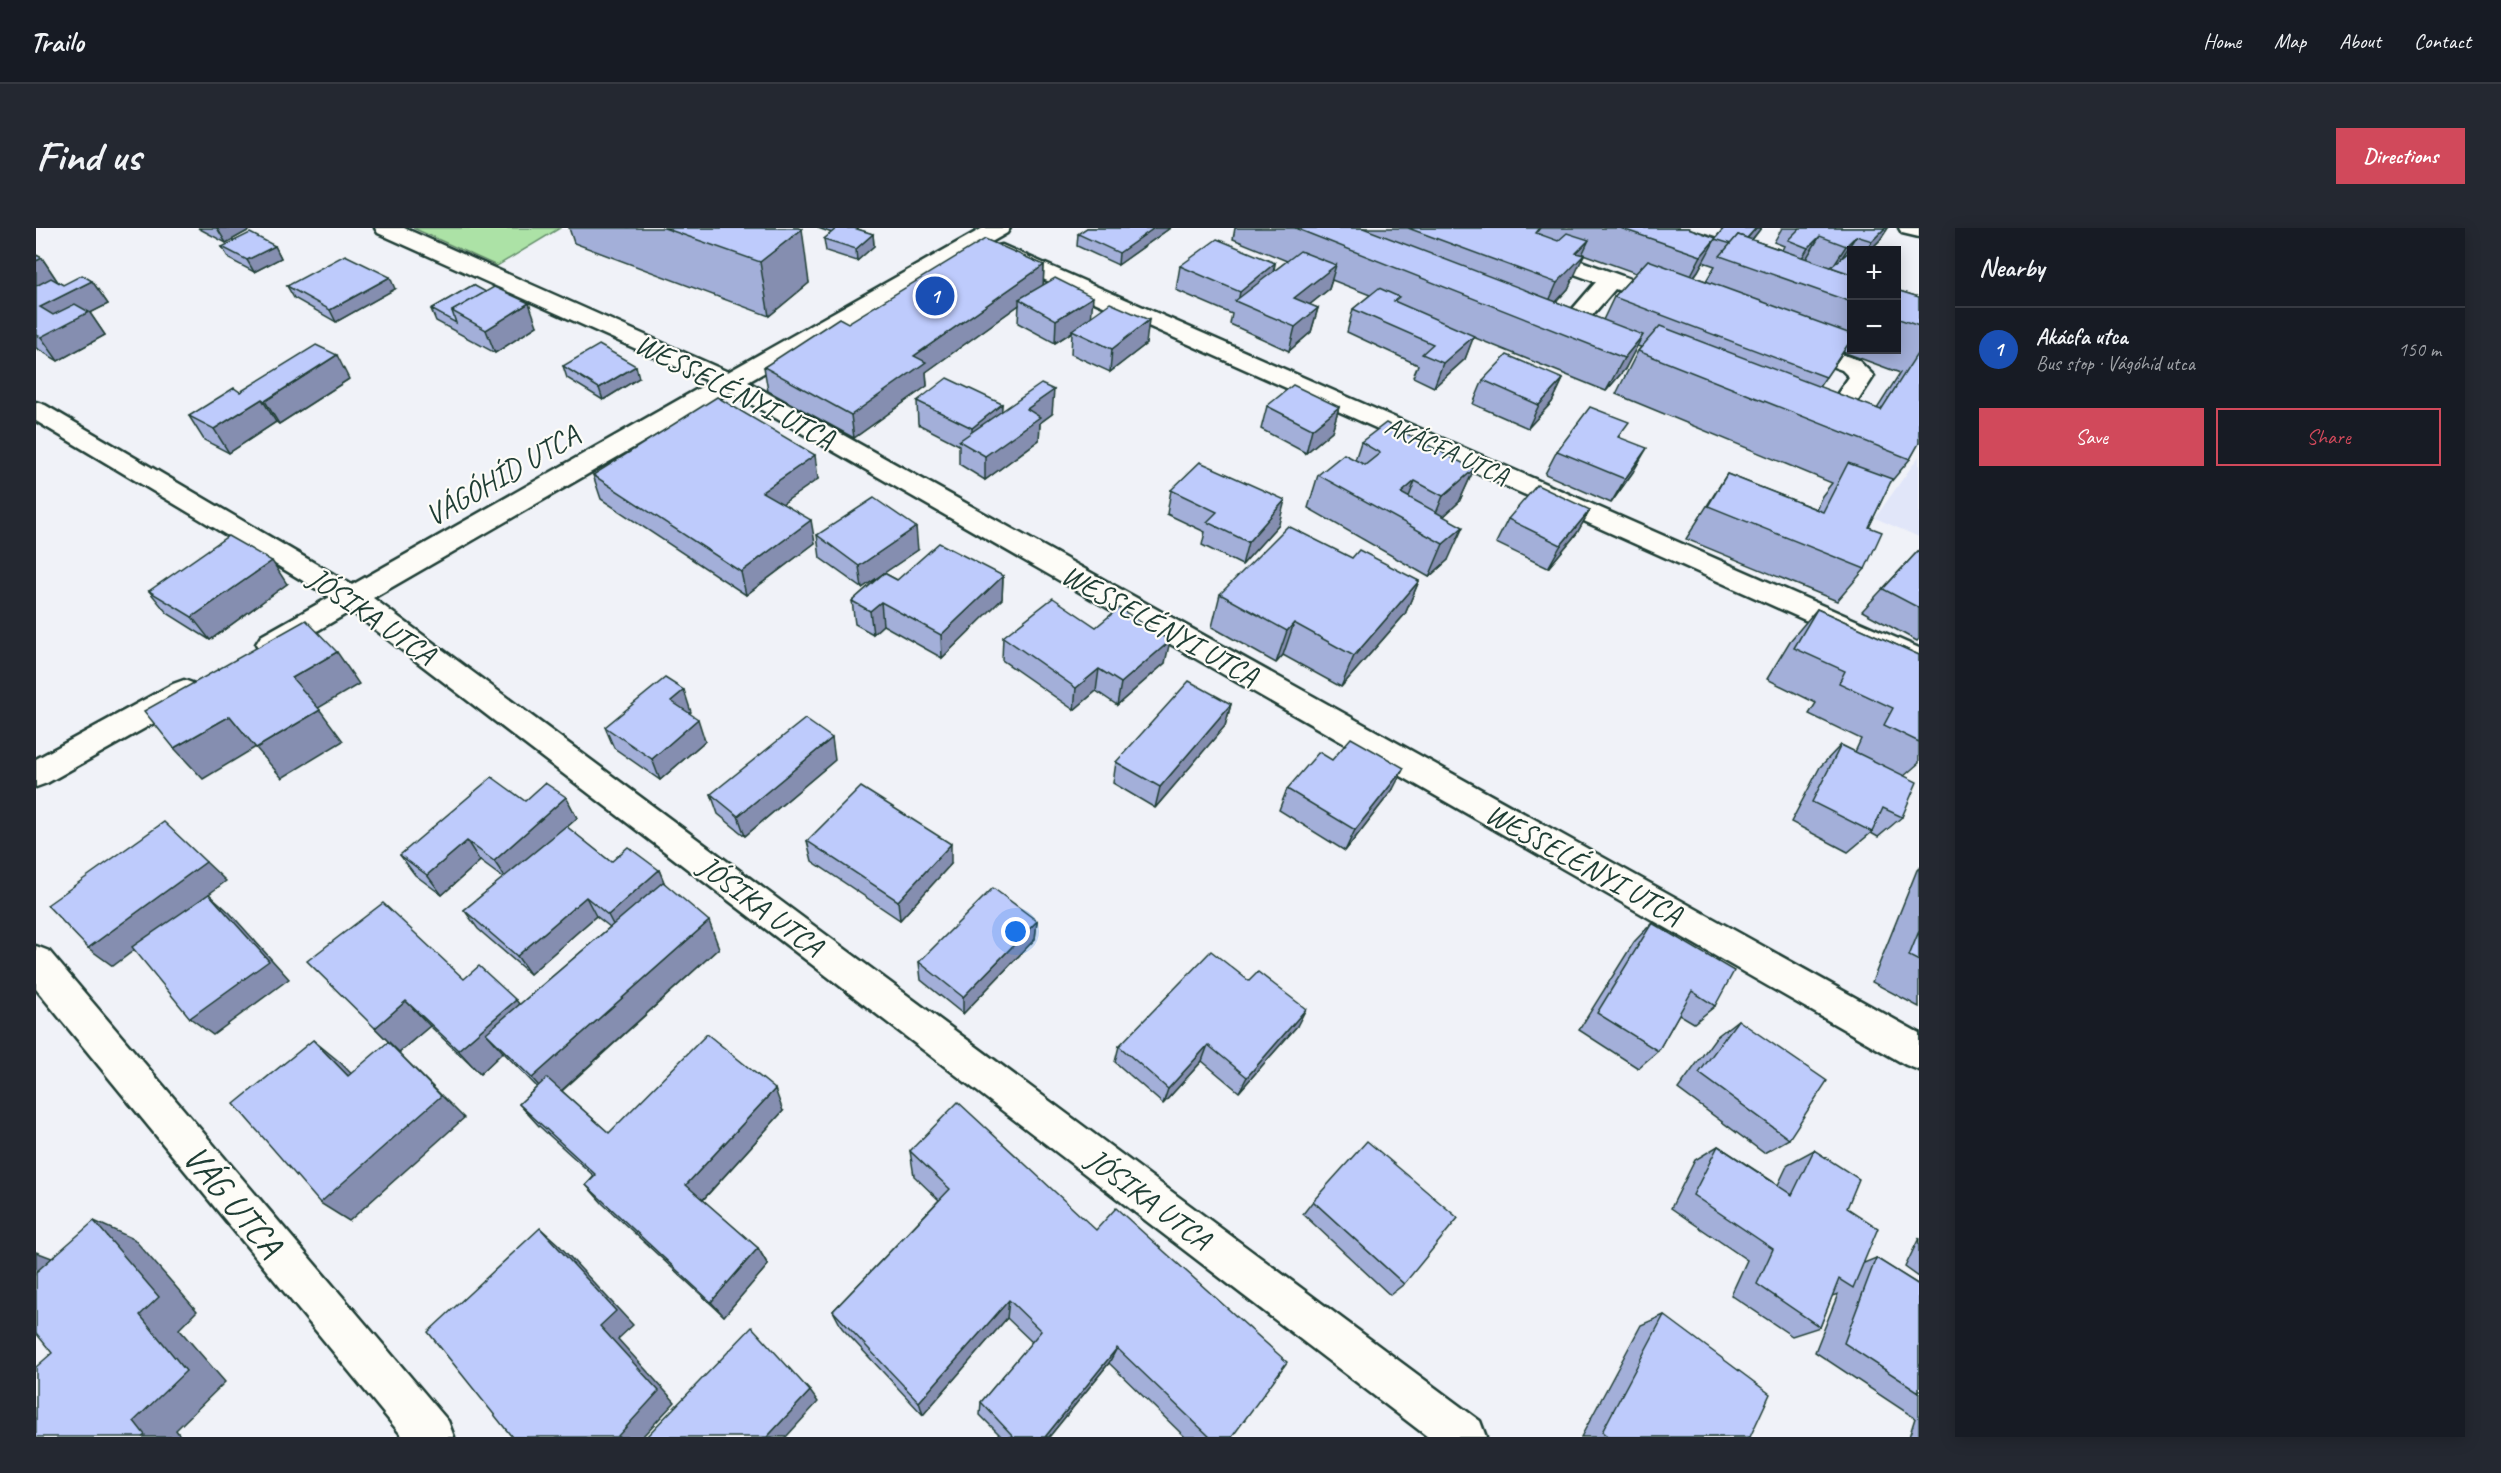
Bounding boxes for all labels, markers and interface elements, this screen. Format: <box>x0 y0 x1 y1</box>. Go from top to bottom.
text: Trailo <box>30 24 84 59</box>
text: Home <box>2203 28 2241 54</box>
text: Map <box>2274 28 2306 54</box>
text: About <box>2339 28 2381 54</box>
text: Contact <box>2414 28 2471 54</box>
button: Directions <box>2336 128 2465 184</box>
text: Find us <box>36 130 141 183</box>
map controls <box>1847 246 1901 354</box>
button: + <box>1847 246 1901 300</box>
text: Nearby <box>1979 251 2044 284</box>
pin: 1 <box>916 274 954 318</box>
button: − <box>1847 300 1901 354</box>
text: Akácfa utca <box>2036 323 2127 351</box>
street label: WESSELÉNYI UTCA <box>629 324 842 458</box>
text: 1 <box>1994 337 2003 362</box>
text: 150 m <box>2398 337 2441 362</box>
text: Bus stop · Vágóhíd utca <box>2036 351 2195 376</box>
button: Save <box>1979 408 2204 466</box>
button: Share <box>2216 408 2441 466</box>
street label: AKÁCFA UTCA <box>1380 409 1515 493</box>
street label: VÁGÓHÍD UTCA <box>418 415 587 534</box>
street label: WESSELÉNYI UTCA <box>1055 555 1266 695</box>
street label: JÓSIKA UTCA <box>300 557 444 674</box>
street label: WESSELÉNYI UTCA <box>1479 794 1690 934</box>
street label: JÓSIKA UTCA <box>690 846 832 966</box>
your location <box>1001 917 1030 946</box>
street label: VÁG UTCA <box>173 1135 294 1267</box>
street label: JÓSIKA UTCA <box>1078 1139 1220 1259</box>

